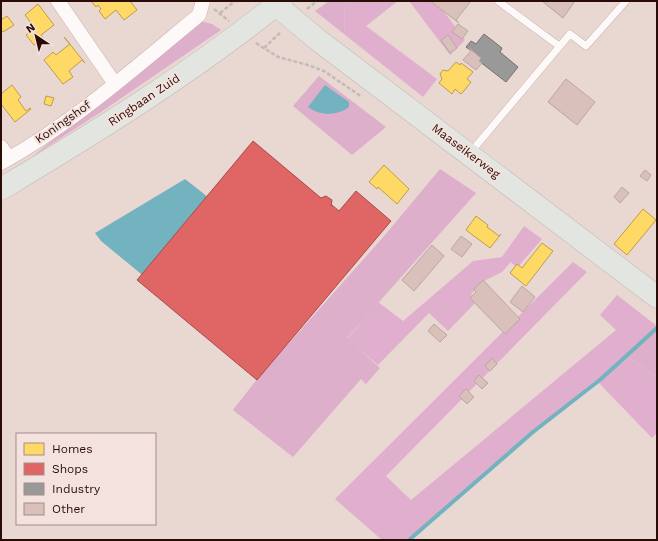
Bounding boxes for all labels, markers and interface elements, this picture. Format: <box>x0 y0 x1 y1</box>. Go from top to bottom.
north arrow <box>16 16 56 56</box>
text: N <box>23 21 38 36</box>
street label: Ringbaan Zuid <box>106 71 182 129</box>
street label: Koningshof <box>33 98 94 146</box>
street label: Maaseikerweg <box>429 121 503 182</box>
legend <box>16 433 156 525</box>
text: Homes <box>52 442 93 456</box>
text: Shops <box>52 462 88 476</box>
text: Industry <box>52 482 101 496</box>
text: Other <box>52 502 85 516</box>

